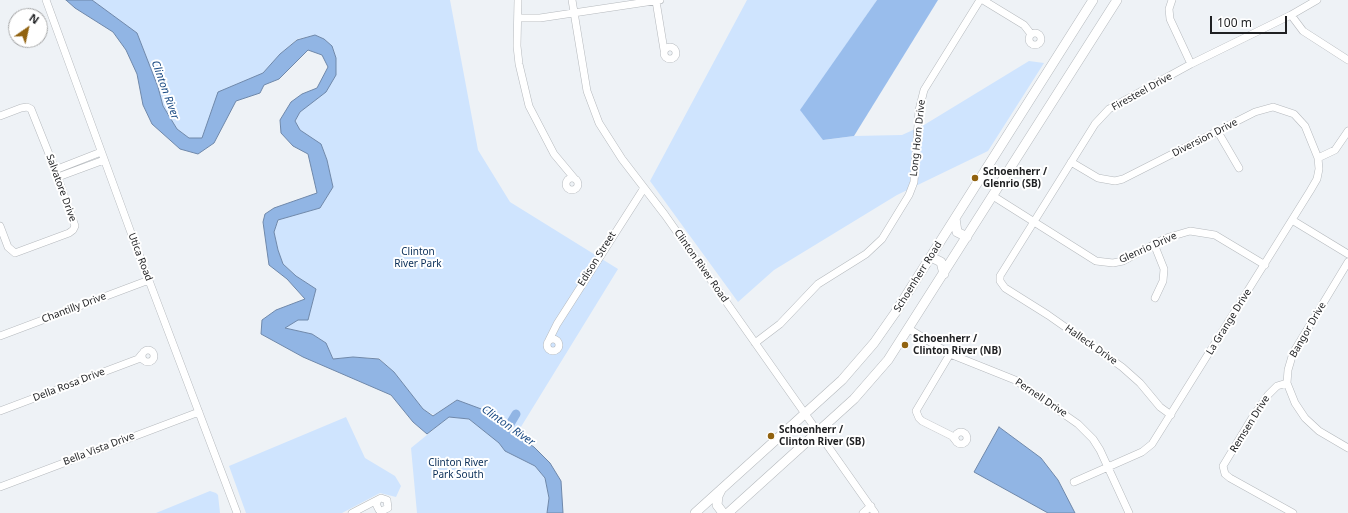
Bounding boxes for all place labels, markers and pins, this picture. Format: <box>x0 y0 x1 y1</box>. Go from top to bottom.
place label: Schoenherr / Glenrio (SB) <box>983 166 1047 190</box>
marker: Schoenherr / Glenrio (SB) <box>970 173 980 183</box>
place label: Schoenherr / Clinton River (NB) <box>913 333 1001 356</box>
marker: Schoenherr / Clinton River (NB) <box>900 340 910 350</box>
place label: Schoenherr / Clinton River (SB) <box>779 424 865 448</box>
marker: Schoenherr / Clinton River (SB) <box>766 431 776 441</box>

